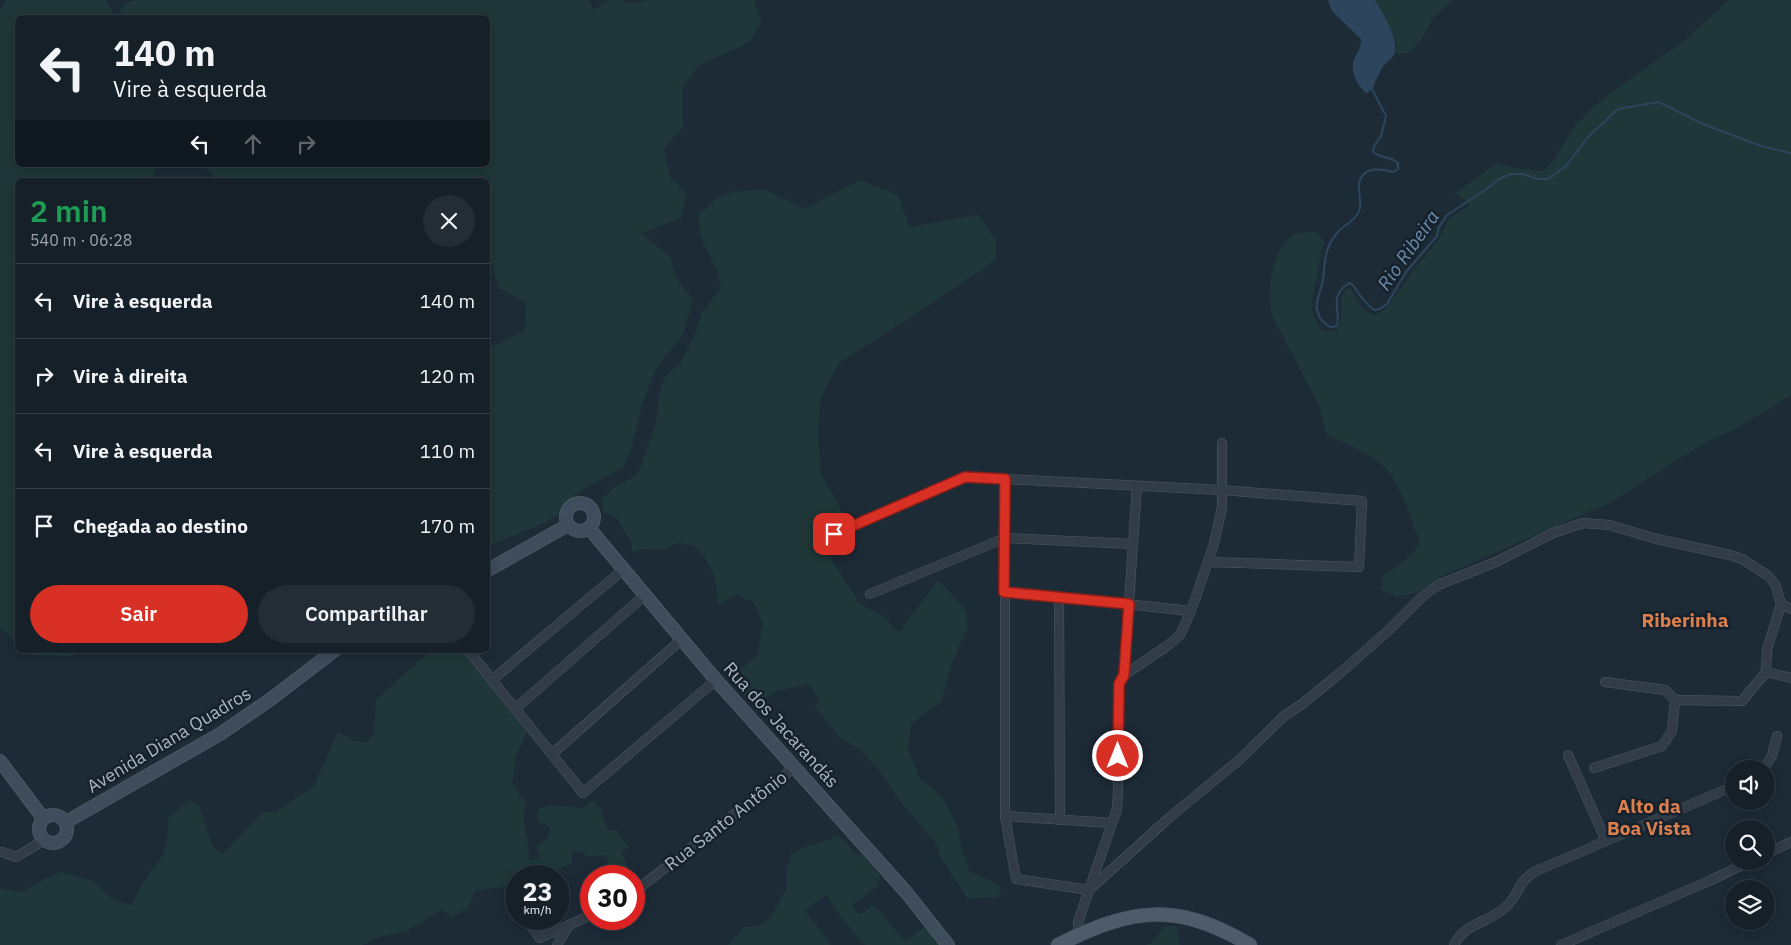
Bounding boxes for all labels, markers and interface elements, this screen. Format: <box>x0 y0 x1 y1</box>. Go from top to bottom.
text: 140 m <box>113 30 216 76</box>
icon: left <box>30 35 95 100</box>
text: Vire à esquerda <box>113 74 267 103</box>
icon: left <box>186 130 214 158</box>
icon: ahead <box>239 130 267 158</box>
icon: right <box>292 130 320 158</box>
text: 2 min <box>30 191 108 230</box>
button: close <box>423 195 475 247</box>
water label: Rio Ribeira <box>1372 205 1444 295</box>
text: 540 m · 06:28 <box>30 230 132 250</box>
icon: left <box>30 287 58 315</box>
text: Vire à esquerda <box>73 289 213 313</box>
text: 140 m <box>420 289 475 313</box>
icon: right <box>30 362 58 390</box>
text: Vire à direita <box>73 364 188 388</box>
text: 120 m <box>420 364 475 388</box>
icon: left <box>30 437 58 465</box>
text: Vire à esquerda <box>73 439 213 463</box>
text: 110 m <box>420 439 475 463</box>
icon: arrive <box>30 512 58 540</box>
pin <box>813 513 855 555</box>
text: Chegada ao destino <box>73 514 248 538</box>
text: 170 m <box>420 514 475 538</box>
icon: arrive <box>820 520 848 548</box>
button: Sair <box>30 585 248 643</box>
button: Compartilhar <box>258 585 475 643</box>
district label: Riberinha <box>1641 608 1729 632</box>
street label: Rua dos Jacarandás <box>719 657 844 792</box>
street label: Avenida Diana Quadros <box>82 681 255 798</box>
position arrow <box>1091 729 1143 781</box>
map controls <box>1725 760 1775 930</box>
button: sound <box>1725 760 1775 810</box>
street label: Rua Santo Antônio <box>660 766 792 876</box>
district label: Alto da Boa Vista <box>1607 794 1691 840</box>
button: search <box>1725 820 1775 870</box>
speed limit sign: 30 <box>580 865 645 930</box>
text: 23 <box>522 875 553 908</box>
button: layers <box>1725 880 1775 930</box>
text: km/h <box>523 902 552 917</box>

